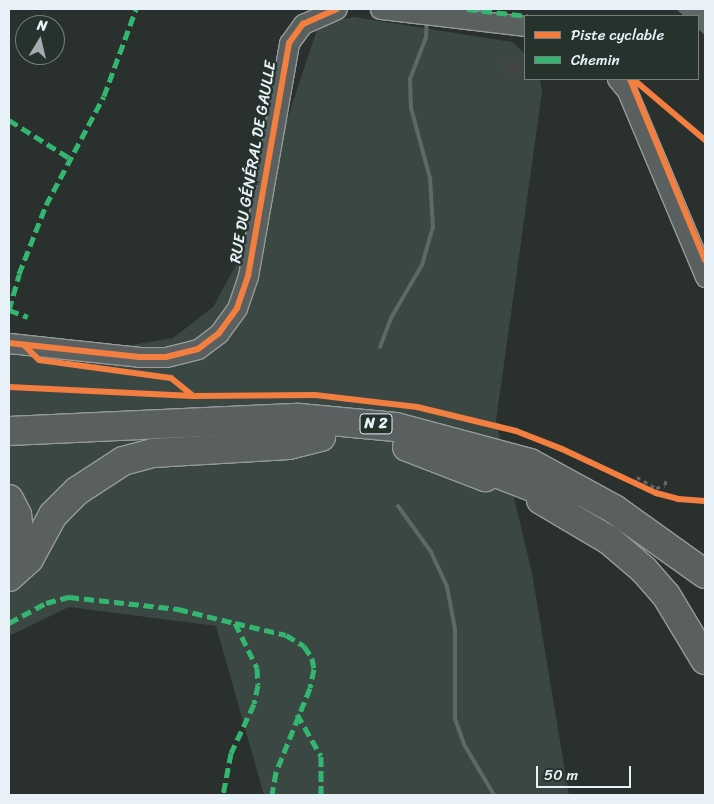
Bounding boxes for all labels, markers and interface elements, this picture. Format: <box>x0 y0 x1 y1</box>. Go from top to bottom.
text: N <box>36 13 49 39</box>
north arrow <box>15 15 65 65</box>
legend <box>524 15 699 80</box>
text: Piste cyclable <box>571 22 664 48</box>
text: Chemin <box>571 47 620 73</box>
street label: RUE DU GÉNÉRAL DE GAULLE <box>226 59 280 265</box>
road number: N 2 <box>358 412 394 436</box>
scale bar <box>539 756 634 788</box>
text: 50 m <box>544 762 578 788</box>

